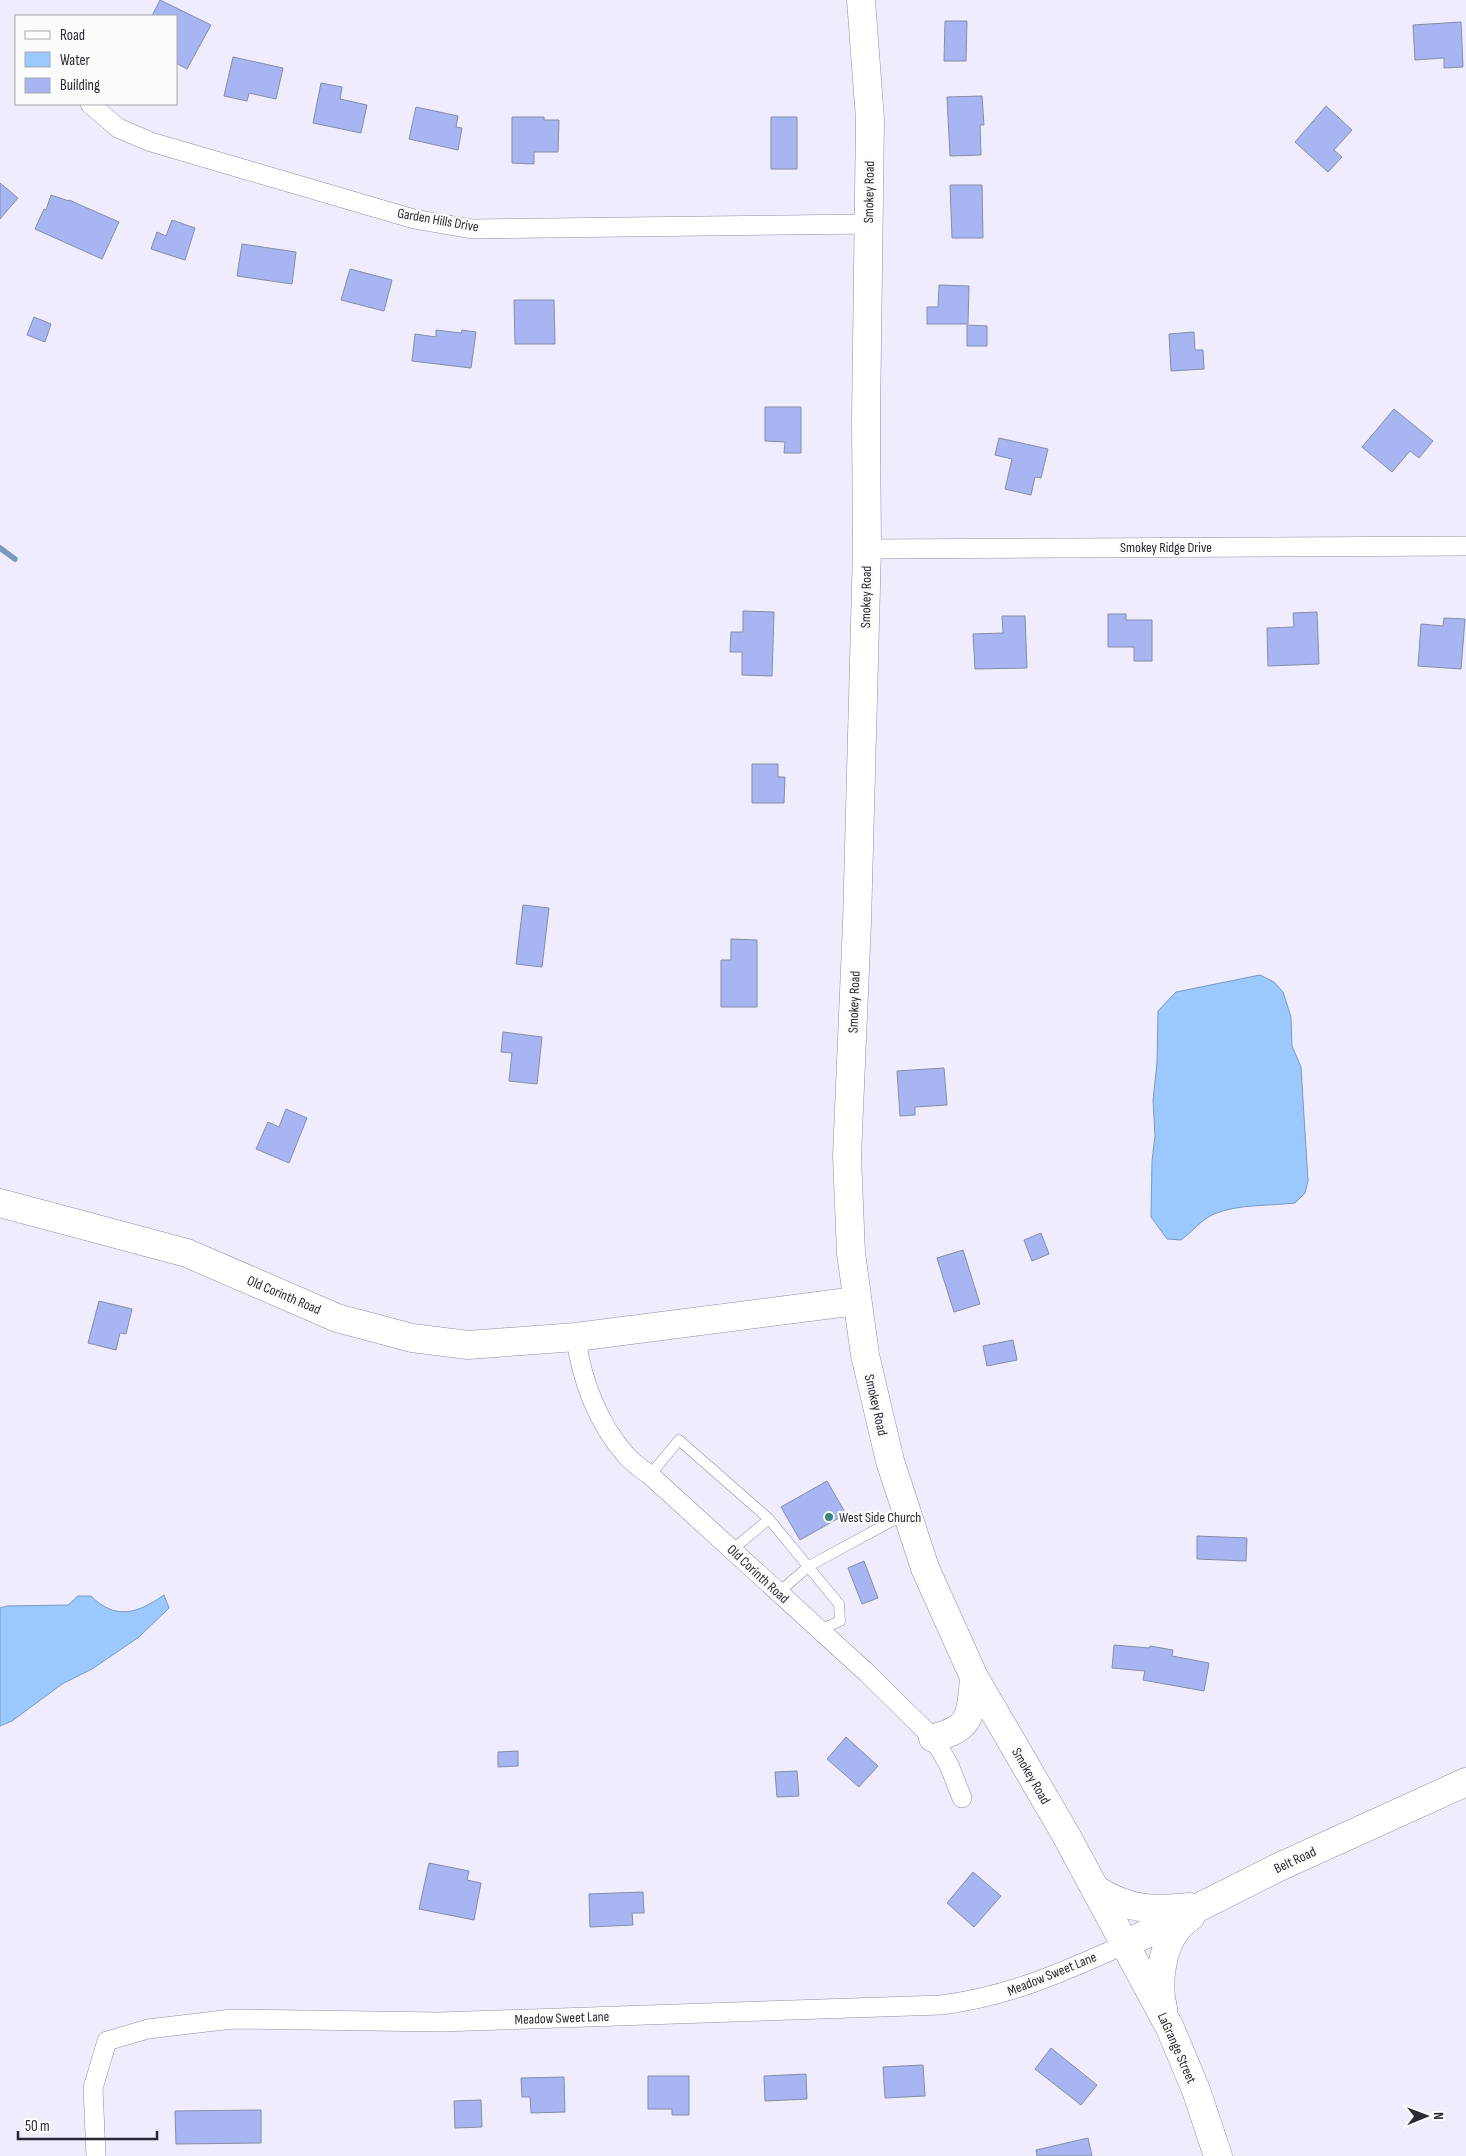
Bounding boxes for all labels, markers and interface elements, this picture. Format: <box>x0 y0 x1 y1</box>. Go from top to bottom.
legend <box>15 15 178 105</box>
text: Road <box>60 26 85 45</box>
text: Water <box>60 51 91 70</box>
text: Building <box>60 76 100 95</box>
street label: Smokey Road <box>860 160 878 223</box>
street label: Garden Hills Drive <box>396 204 480 236</box>
street label: Smokey Ridge Drive <box>1120 539 1212 556</box>
street label: Smokey Road <box>857 565 875 628</box>
street label: Smokey Road <box>844 970 864 1033</box>
street label: Old Corinth Road <box>245 1272 324 1318</box>
street label: Smokey Road <box>861 1373 891 1437</box>
place label: West Side Church <box>839 1509 921 1526</box>
marker: West Side Church <box>823 1511 835 1523</box>
street label: Old Corinth Road <box>723 1541 793 1607</box>
street label: Smokey Road <box>1008 1745 1054 1807</box>
street label: Belt Road <box>1271 1843 1319 1877</box>
street label: Meadow Sweet Lane <box>1005 1948 1099 2000</box>
street label: Meadow Sweet Lane <box>514 2008 610 2028</box>
street label: LaGrange Street <box>1154 2010 1200 2086</box>
north arrow <box>1401 2091 1451 2141</box>
scale bar <box>18 2108 156 2140</box>
text: N <box>1430 2112 1447 2120</box>
text: 50 m <box>25 2117 50 2136</box>

